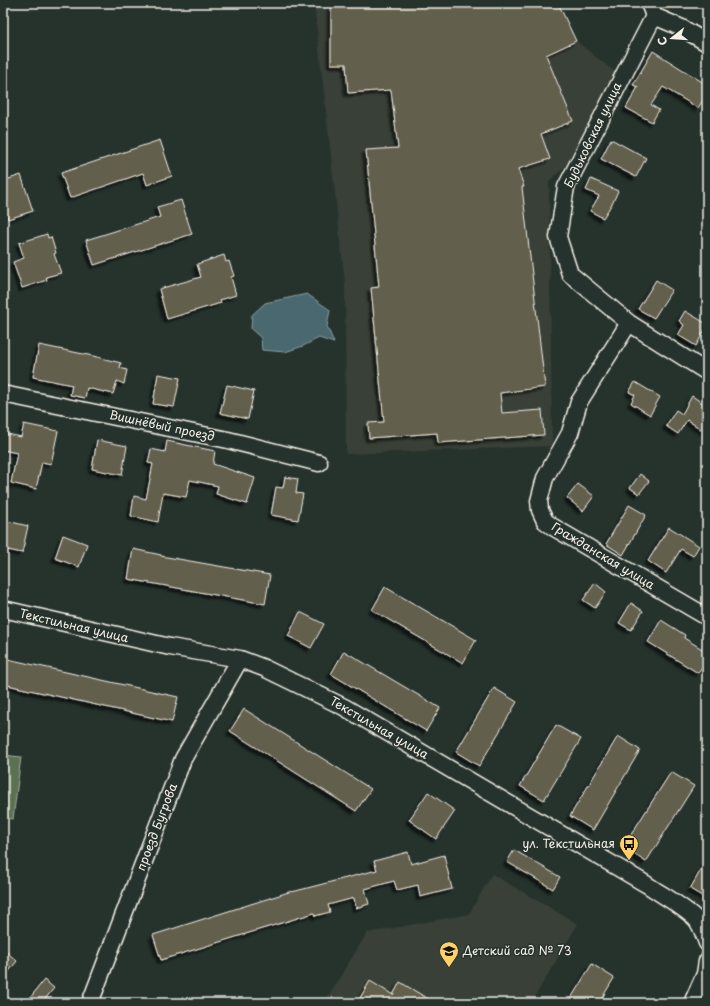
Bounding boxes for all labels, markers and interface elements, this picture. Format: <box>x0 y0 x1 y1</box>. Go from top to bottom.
north arrow <box>652 18 692 58</box>
text: С <box>653 35 671 48</box>
street label: Будьковская улица <box>559 78 626 190</box>
street label: Вишнёвый проезд <box>108 405 216 445</box>
street label: Гражданская улица <box>549 517 659 593</box>
street label: Текстильная улица <box>18 604 131 646</box>
street label: Текстильная улица <box>327 691 433 763</box>
street label: проезд Бугрова <box>131 780 181 873</box>
bus stop icon: ул. Текстильная <box>618 833 640 861</box>
place label: ул. Текстильная <box>523 834 615 852</box>
school or university icon: Детский сад № 73 <box>438 940 460 968</box>
place label: Детский сад № 73 <box>462 941 572 959</box>

